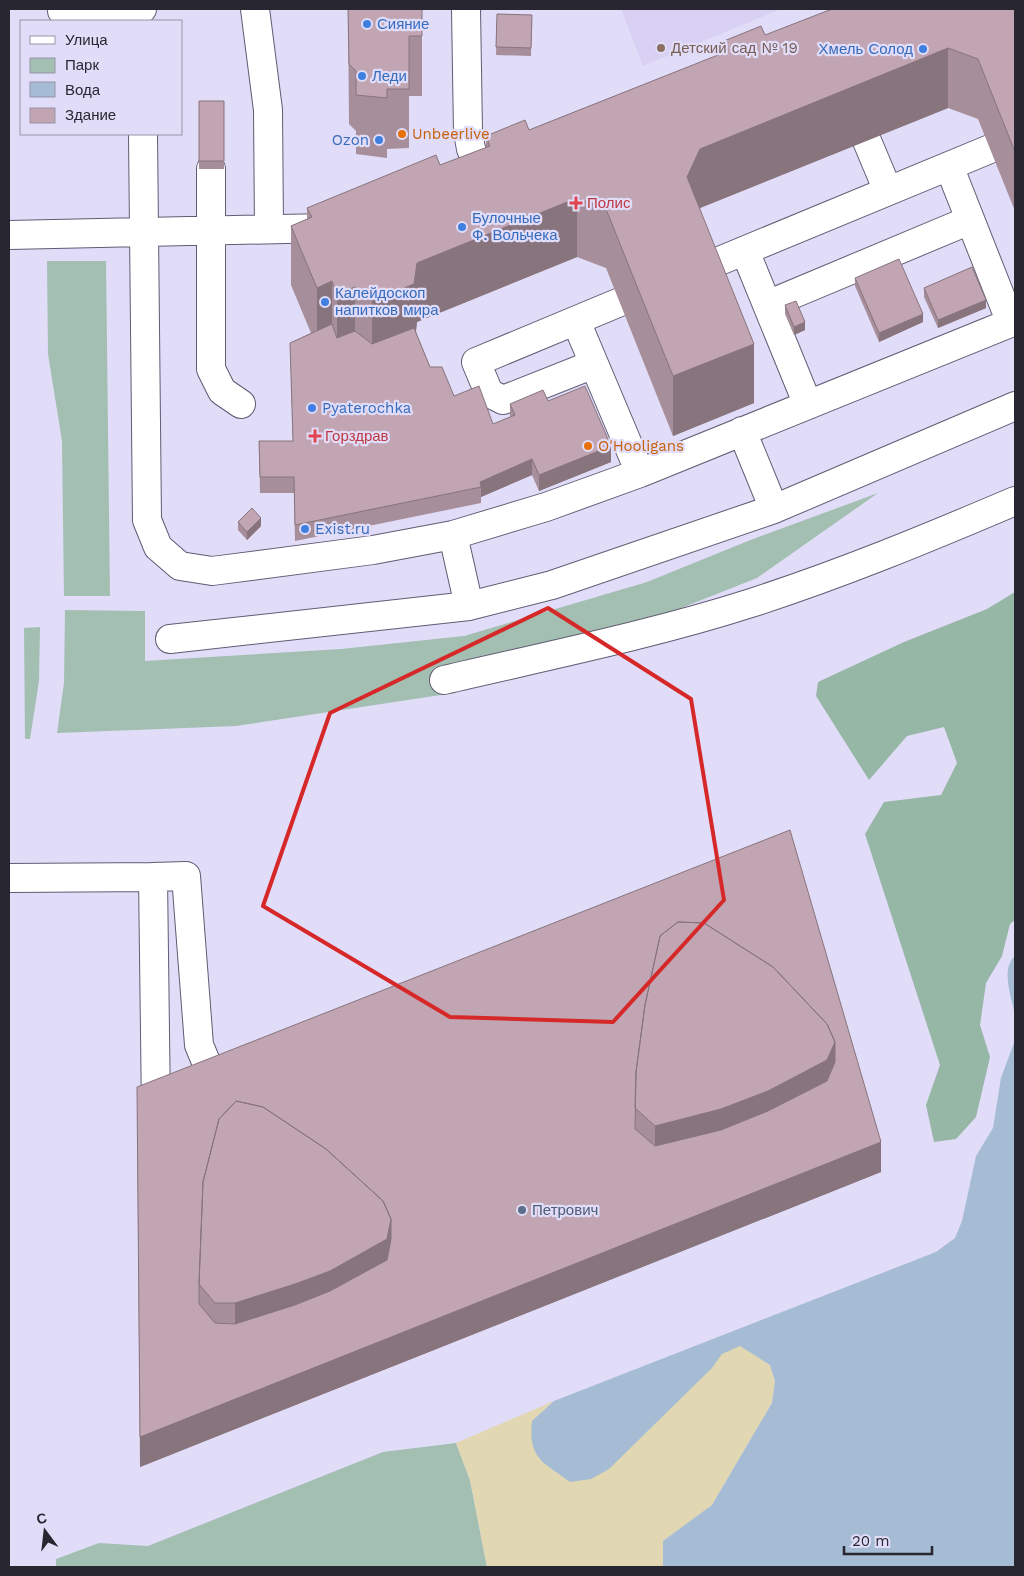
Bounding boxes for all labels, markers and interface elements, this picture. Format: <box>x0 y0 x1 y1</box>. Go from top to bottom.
place label: Сияние <box>377 15 429 33</box>
marker: Сияние <box>361 18 373 30</box>
legend <box>20 20 182 135</box>
text: Улица <box>65 31 108 49</box>
place label: Детский сад № 19 <box>671 39 798 57</box>
place label: Хмель Солод <box>819 40 913 58</box>
marker: Детский сад № 19 <box>655 42 667 54</box>
marker: Хмель Солод <box>917 43 929 55</box>
text: Парк <box>65 56 99 74</box>
place label: Леди <box>372 67 407 85</box>
marker: Леди <box>356 70 368 82</box>
text: Вода <box>65 81 101 99</box>
text: Здание <box>65 106 116 124</box>
place label: Unbeerlive <box>412 125 490 143</box>
marker: Unbeerlive <box>396 128 408 140</box>
place label: Ozon <box>332 131 369 149</box>
marker: Ozon <box>373 134 385 146</box>
place label: Полис <box>587 194 631 212</box>
marker: Полис <box>569 196 583 210</box>
place label: Булочные Ф. Вольчека <box>472 209 558 244</box>
marker: Булочные Ф. Вольчека <box>456 221 468 233</box>
place label: Калейдоскоп напитков мира <box>335 284 439 319</box>
marker: Калейдоскоп напитков мира <box>319 296 331 308</box>
place label: Pyaterochka <box>322 399 412 417</box>
marker: Pyaterochka <box>306 402 318 414</box>
place label: Горздрав <box>325 427 389 445</box>
marker: Горздрав <box>309 430 321 442</box>
place label: O'Hooligans <box>598 437 684 455</box>
marker: O'Hooligans <box>582 440 594 452</box>
place label: Exist.ru <box>315 520 370 538</box>
marker: Exist.ru <box>299 523 311 535</box>
place label: Петрович <box>532 1201 598 1219</box>
marker: Петрович <box>516 1204 528 1216</box>
north arrow <box>20 1506 70 1556</box>
text: С <box>35 1509 49 1527</box>
scale bar <box>844 1524 932 1556</box>
text: 20 m <box>852 1532 890 1550</box>

